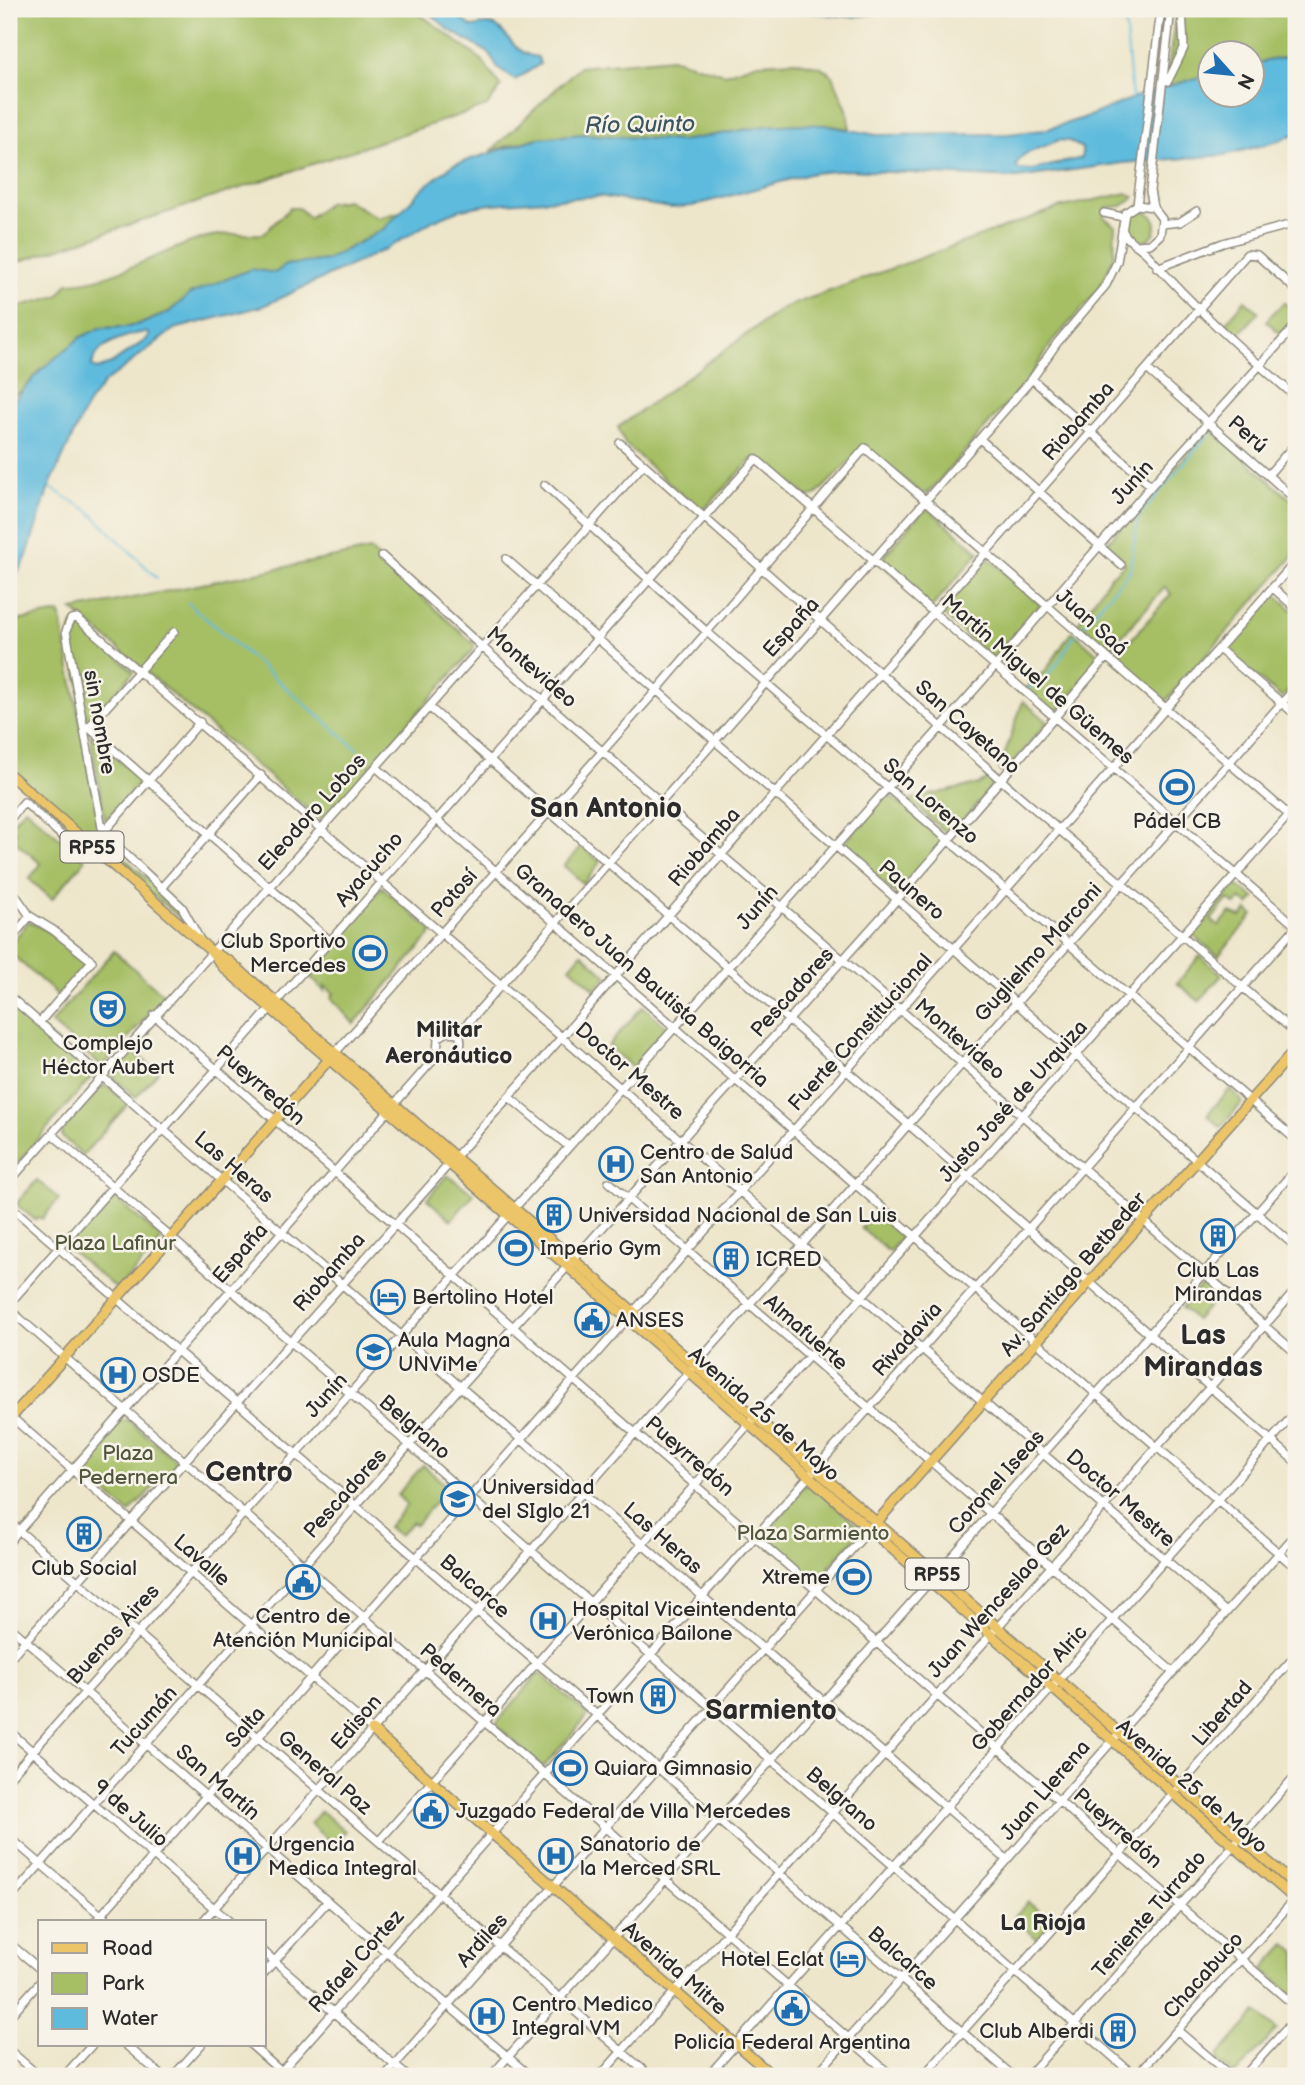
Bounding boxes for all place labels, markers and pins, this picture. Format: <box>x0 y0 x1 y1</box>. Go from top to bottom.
sports icon: Pádel CB <box>1158 768 1196 806</box>
place label: Pádel CB <box>1133 809 1221 834</box>
place label: Club Sportivo Mercedes <box>221 929 346 978</box>
sports icon: Club Sportivo Mercedes <box>351 934 389 972</box>
theatre icon: Complejo Héctor Aubert <box>89 990 127 1028</box>
place label: Complejo Héctor Aubert <box>41 1031 175 1080</box>
place label: Centro de Salud San Antonio <box>640 1140 793 1189</box>
hospital icon: Centro de Salud San Antonio <box>597 1145 635 1183</box>
building icon: Universidad Nacional de San Luis <box>535 1196 573 1234</box>
place label: Universidad Nacional de San Luis <box>578 1203 897 1228</box>
building icon: Club Las Mirandas <box>1199 1217 1237 1255</box>
sports icon: Imperio Gym <box>497 1229 535 1267</box>
place label: Imperio Gym <box>540 1236 661 1261</box>
building icon: ICRED <box>712 1240 750 1278</box>
place label: ICRED <box>756 1247 822 1272</box>
place label: Club Las Mirandas <box>1174 1258 1262 1307</box>
hotel icon: Bertolino Hotel <box>369 1278 407 1316</box>
place label: Bertolino Hotel <box>412 1285 553 1310</box>
public building icon: ANSES <box>573 1301 611 1339</box>
place label: ANSES <box>616 1308 684 1333</box>
place label: Aula Magna UNViMe <box>398 1328 510 1377</box>
school or university icon: Aula Magna UNViMe <box>355 1333 393 1371</box>
hospital icon: OSDE <box>99 1356 137 1394</box>
place label: OSDE <box>142 1363 200 1388</box>
place label: Universidad del SIglo 21 <box>482 1475 595 1524</box>
school or university icon: Universidad del SIglo 21 <box>439 1480 477 1518</box>
building icon: Club Social <box>65 1515 103 1553</box>
place label: Club Social <box>31 1556 137 1581</box>
sports icon: Xtreme <box>835 1558 873 1596</box>
public building icon: Centro de Atención Municipal <box>284 1563 322 1601</box>
place label: Xtreme <box>761 1565 830 1590</box>
place label: Hospital Viceintendenta Verónica Bailone <box>572 1597 797 1646</box>
hospital icon: Hospital Viceintendenta Verónica Bailone <box>529 1602 567 1640</box>
place label: Centro de Atención Municipal <box>213 1604 393 1653</box>
building icon: Town <box>639 1677 677 1715</box>
place label: Town <box>586 1684 634 1709</box>
sports icon: Quiara Gimnasio <box>551 1749 589 1787</box>
place label: Quiara Gimnasio <box>594 1756 753 1781</box>
public building icon: Juzgado Federal de Villa Mercedes <box>412 1792 450 1830</box>
place label: Juzgado Federal de Villa Mercedes <box>456 1799 791 1824</box>
place label: Urgencia Medica Integral <box>268 1832 417 1881</box>
place label: Sanatorio de la Merced SRL <box>580 1832 720 1881</box>
hospital icon: Urgencia Medica Integral <box>224 1837 262 1875</box>
hospital icon: Sanatorio de la Merced SRL <box>537 1837 575 1875</box>
hotel icon: Hotel Eclat <box>829 1940 867 1978</box>
place label: Hotel Eclat <box>720 1947 825 1972</box>
public building icon: Policía Federal Argentina <box>773 1989 811 2027</box>
place label: Centro Medico Integral VM <box>512 1992 653 2041</box>
hospital icon: Centro Medico Integral VM <box>468 1997 506 2035</box>
building icon: Club Alberdi <box>1099 2012 1137 2050</box>
place label: Club Alberdi <box>979 2019 1094 2044</box>
place label: Policía Federal Argentina <box>673 2030 911 2055</box>

